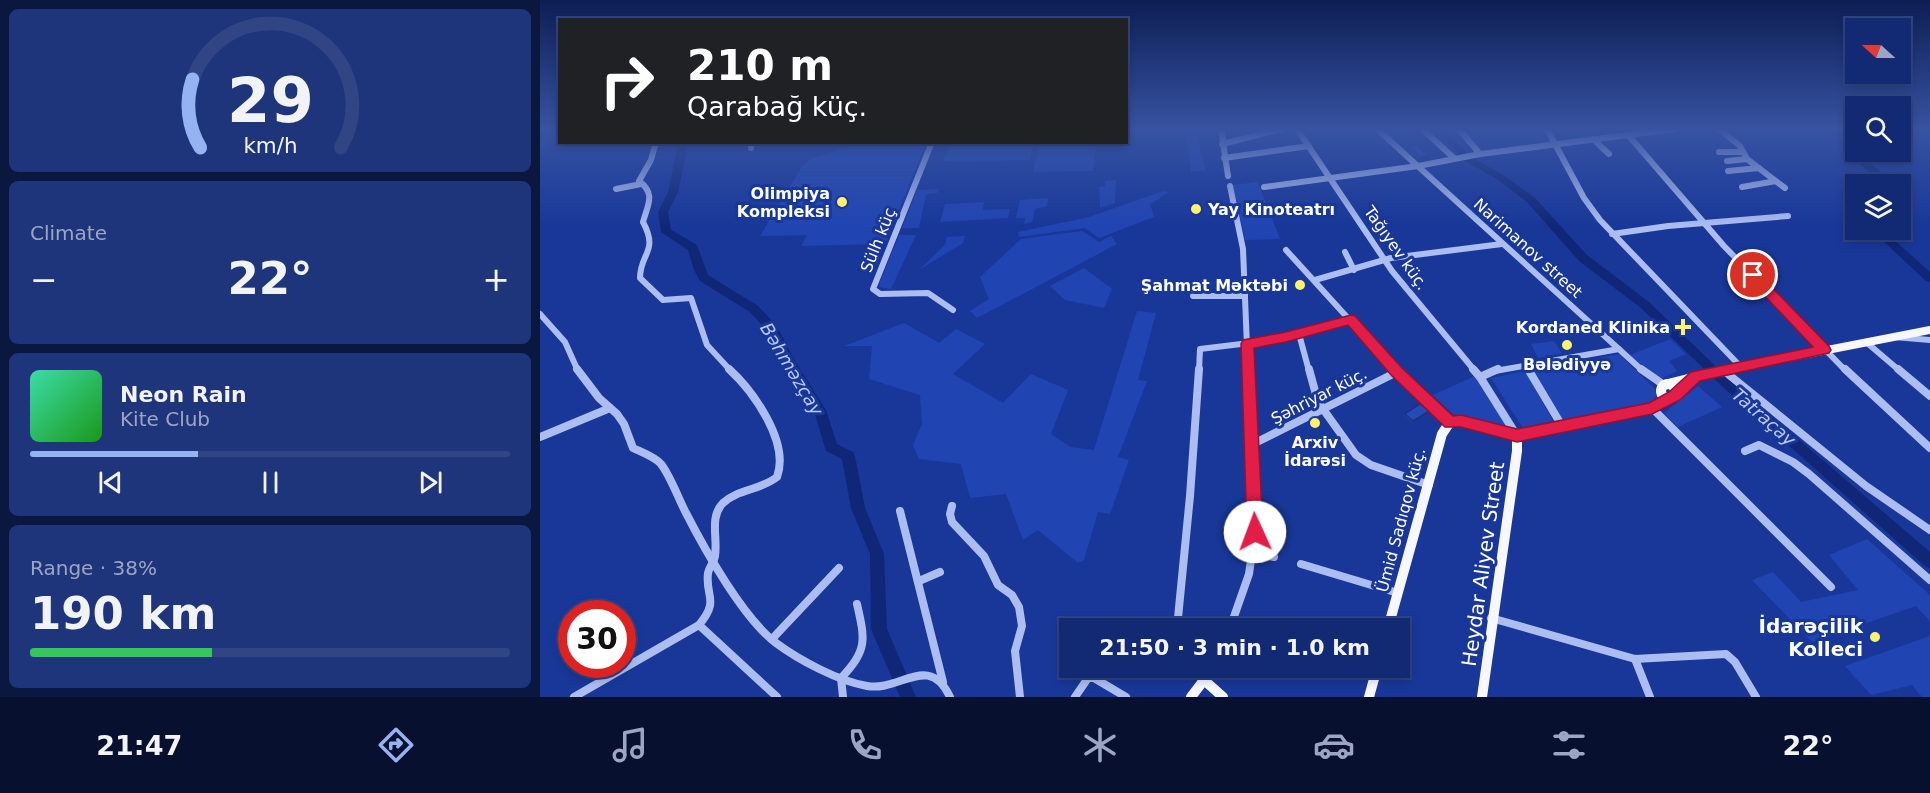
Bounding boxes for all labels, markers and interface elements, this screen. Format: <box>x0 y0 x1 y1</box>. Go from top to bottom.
north arrow <box>1845 18 1911 84</box>
map controls <box>1845 18 1911 240</box>
text: 210 m <box>687 41 833 90</box>
icon: right <box>588 42 666 120</box>
text: 29 <box>227 64 313 137</box>
text: Qarabağ küç. <box>687 91 867 122</box>
button: search <box>1845 96 1911 162</box>
text: km/h <box>243 133 297 158</box>
button: layers <box>1845 174 1911 240</box>
place label: Olimpiya Kompleksi <box>737 184 830 221</box>
street label: Narimanov street <box>1470 194 1586 302</box>
marker: Olimpiya Kompleksi <box>835 195 849 209</box>
place label: Yay Kinoteatrı <box>1207 200 1335 219</box>
marker: Yay Kinoteatrı <box>1189 202 1203 216</box>
street label: Tağıyev küç. <box>1359 202 1432 294</box>
street label: Sülh küç <box>857 205 899 275</box>
text: Climate <box>30 221 107 245</box>
pin <box>1727 249 1778 300</box>
text: 22° <box>227 252 313 305</box>
icon: arrive <box>1736 258 1769 291</box>
text: − <box>30 260 58 299</box>
text: + <box>482 260 510 299</box>
place label: Şahmat Məktəbi <box>1141 276 1288 295</box>
marker: Şahmat Məktəbi <box>1293 278 1307 292</box>
place label: Kordaned Klinika <box>1516 318 1670 337</box>
marker: Kordaned Klinika <box>1674 318 1692 336</box>
water label: Bəhməzçay <box>756 319 828 419</box>
marker: Bələdiyyə <box>1560 338 1574 352</box>
place label: Bələdiyyə <box>1523 355 1611 374</box>
street label: Şəhriyar küç. <box>1268 364 1370 428</box>
text: Neon Rain <box>120 382 247 407</box>
water label: Tatraçay <box>1728 384 1800 450</box>
text: Kite Club <box>120 407 210 431</box>
marker: Arxiv İdarəsi <box>1308 416 1322 430</box>
place label: Arxiv İdarəsi <box>1284 433 1346 470</box>
street label: Ümid Sadıqov küç. <box>1373 446 1429 594</box>
street label: Heydar Aliyev Street <box>1457 460 1509 668</box>
icon: previous <box>94 466 127 499</box>
icon: pause <box>254 466 287 499</box>
icon: next <box>414 466 447 499</box>
position arrow <box>1223 500 1287 564</box>
text: Range · 38% <box>30 556 157 580</box>
text: 190 km <box>30 587 216 640</box>
speed limit sign: 30 <box>558 600 636 678</box>
place label: İdarəçilik Kolleci <box>1759 614 1864 661</box>
marker: İdarəçilik Kolleci <box>1868 630 1882 644</box>
text: 21:50 · 3 min · 1.0 km <box>1099 635 1370 660</box>
icon: directions <box>375 724 417 766</box>
icon: music <box>609 724 651 766</box>
icon: phone <box>844 724 886 766</box>
icon: climate <box>1079 724 1121 766</box>
icon: car <box>1313 724 1355 766</box>
icon: filters <box>1548 724 1590 766</box>
text: 21:47 <box>96 730 182 761</box>
text: 22° <box>1783 730 1834 761</box>

